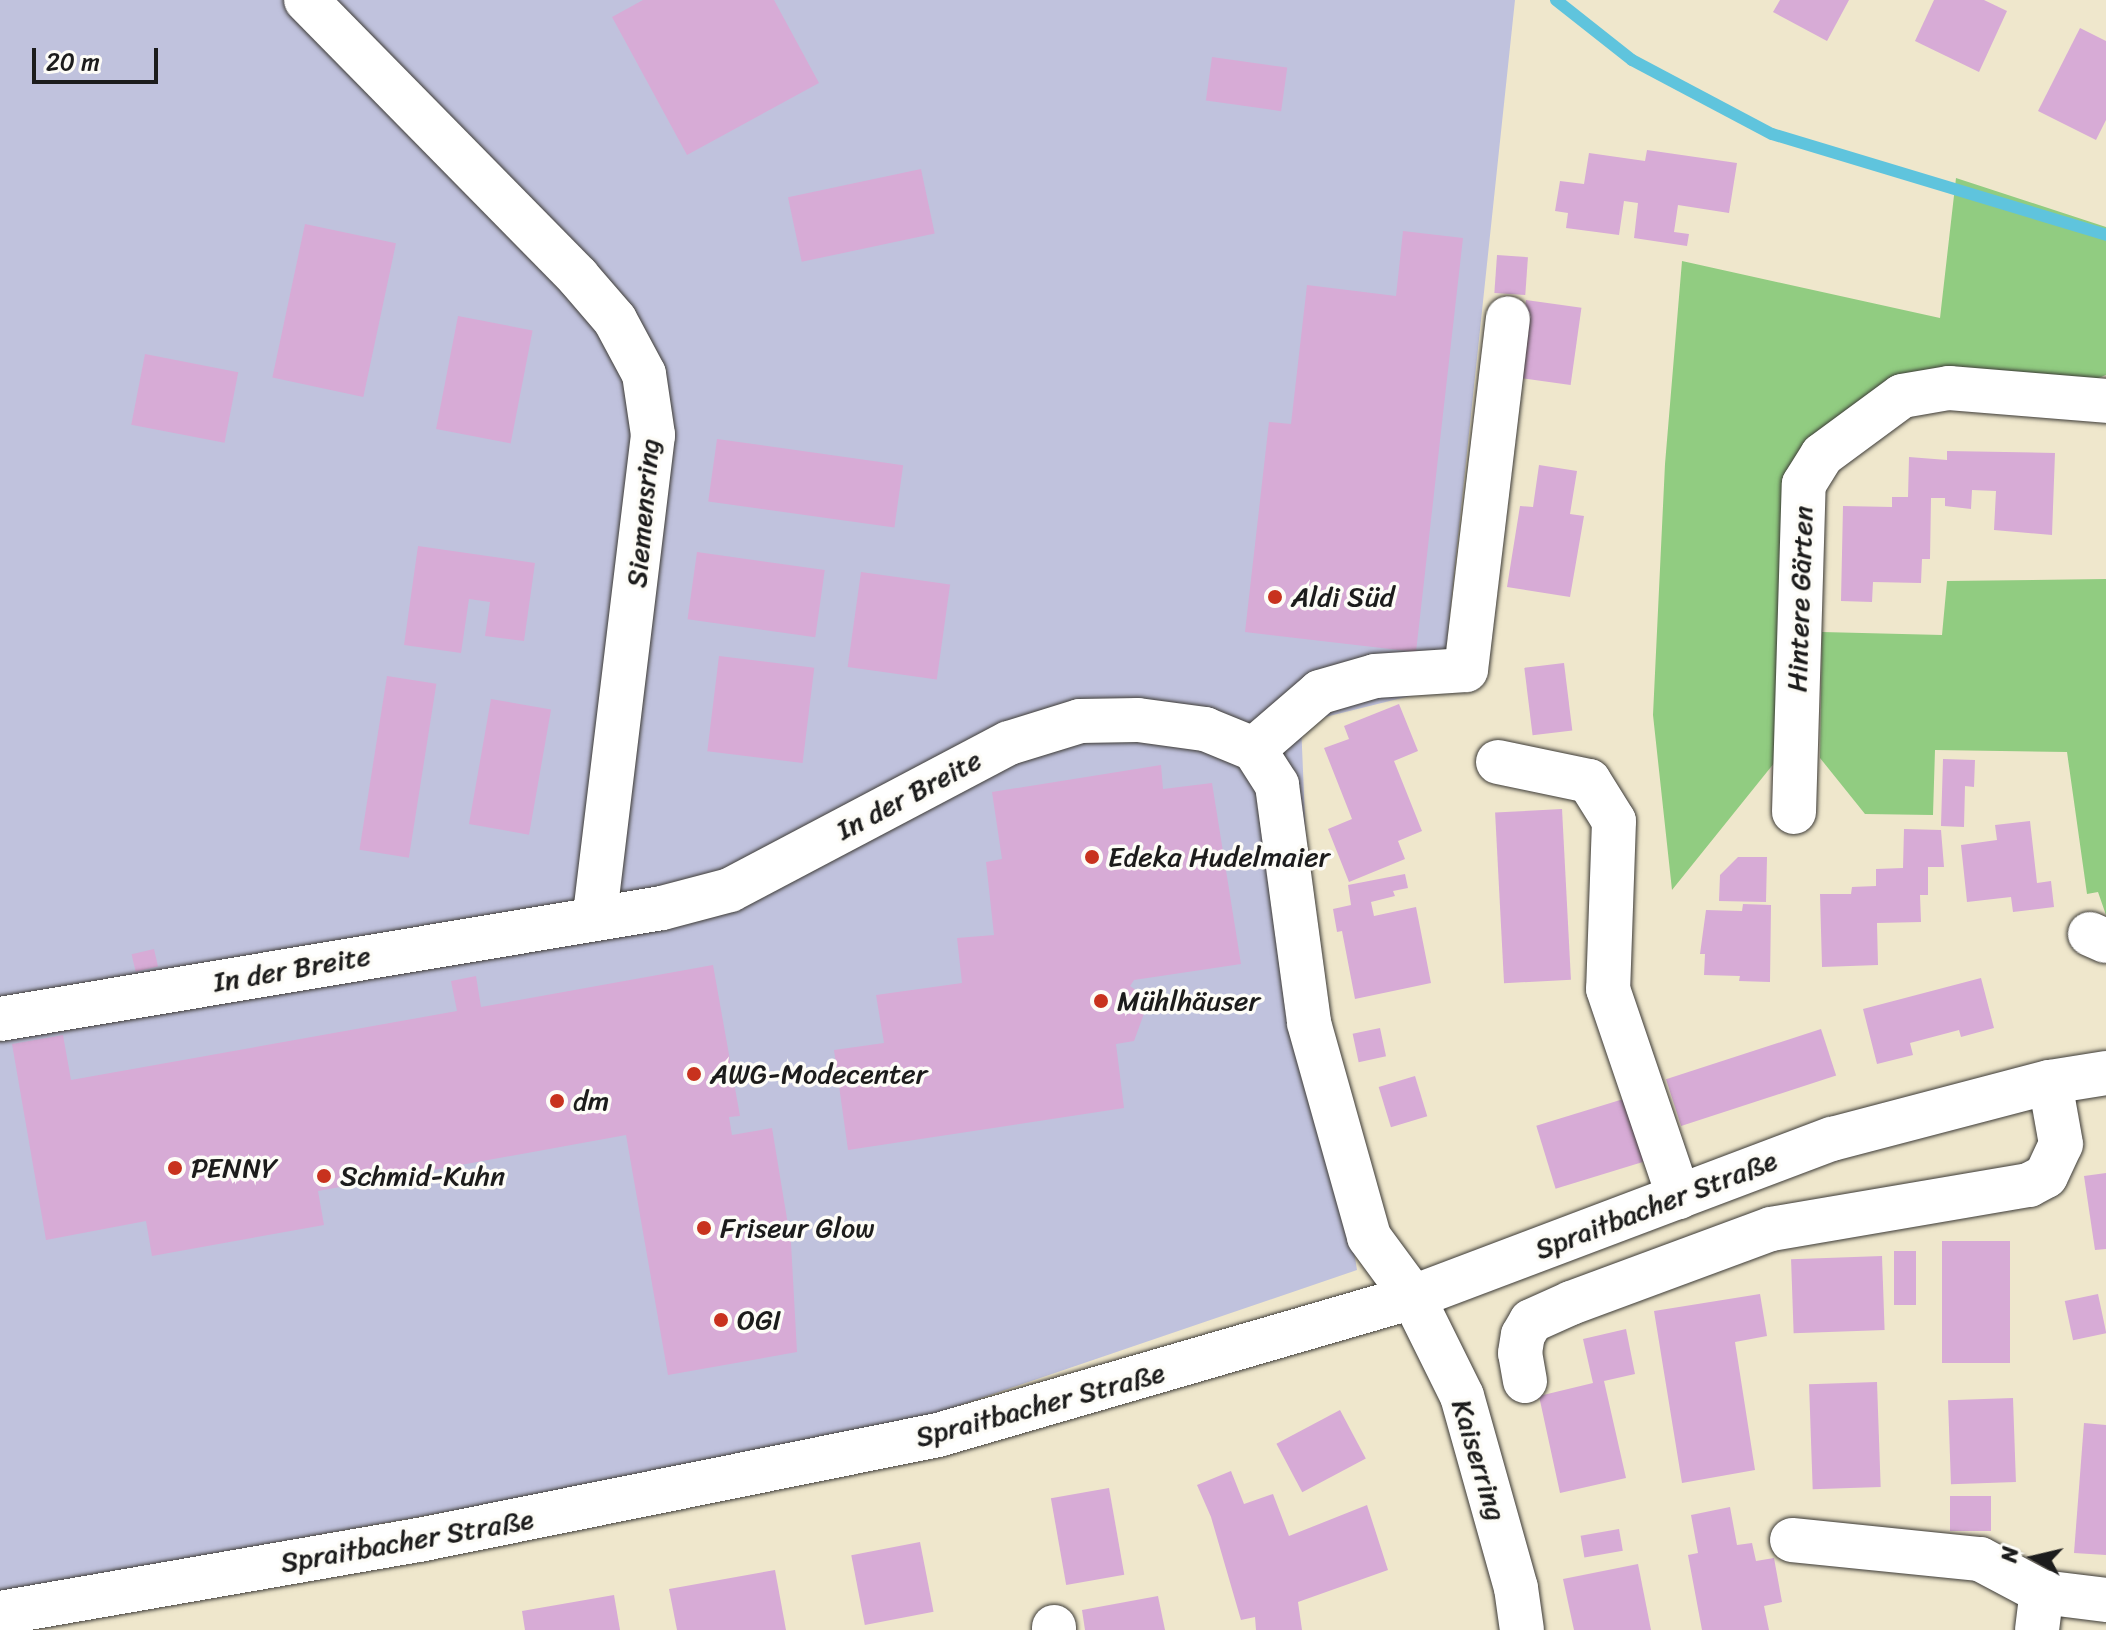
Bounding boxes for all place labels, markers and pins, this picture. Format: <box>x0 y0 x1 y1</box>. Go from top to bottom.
place label: Aldi Süd <box>1291 580 1394 614</box>
marker: Aldi Süd <box>1266 588 1284 606</box>
place label: Edeka Hudelmaier <box>1108 840 1330 874</box>
marker: Edeka Hudelmaier <box>1083 848 1101 866</box>
place label: Mühlhäuser <box>1117 984 1260 1018</box>
marker: Mühlhäuser <box>1092 992 1110 1010</box>
place label: AWG-Modecenter <box>710 1057 927 1091</box>
marker: AWG-Modecenter <box>685 1065 703 1083</box>
place label: dm <box>573 1084 609 1118</box>
marker: dm <box>548 1092 566 1110</box>
place label: PENNY <box>191 1151 277 1185</box>
marker: PENNY <box>166 1159 184 1177</box>
place label: Schmid-Kuhn <box>340 1159 505 1193</box>
marker: Schmid-Kuhn <box>315 1167 333 1185</box>
place label: Friseur Glow <box>720 1211 875 1245</box>
marker: Friseur Glow <box>695 1219 713 1237</box>
place label: OGI <box>737 1303 781 1337</box>
marker: OGI <box>712 1311 730 1329</box>

